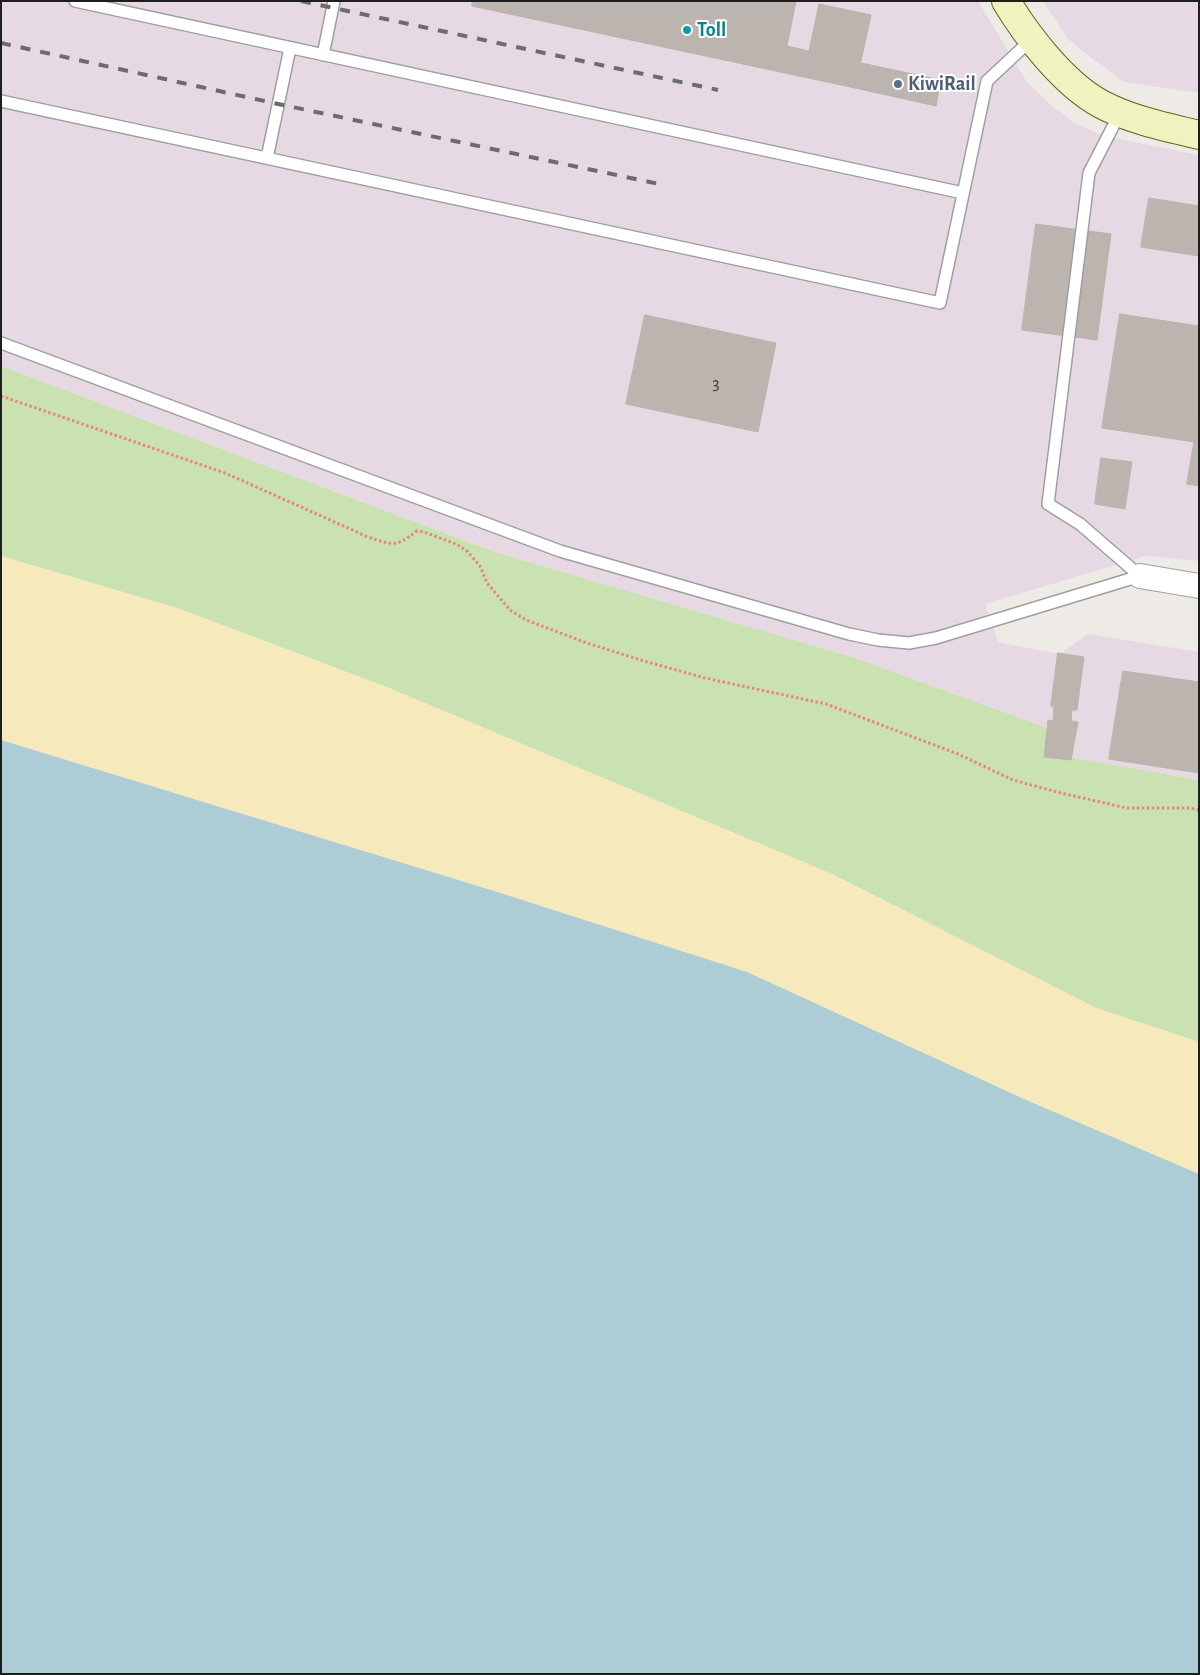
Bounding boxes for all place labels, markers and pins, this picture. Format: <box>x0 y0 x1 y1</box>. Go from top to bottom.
place label: Toll <box>697 18 726 42</box>
marker: Toll <box>681 24 693 36</box>
place label: KiwiRail <box>908 72 976 96</box>
marker: KiwiRail <box>892 78 904 90</box>

